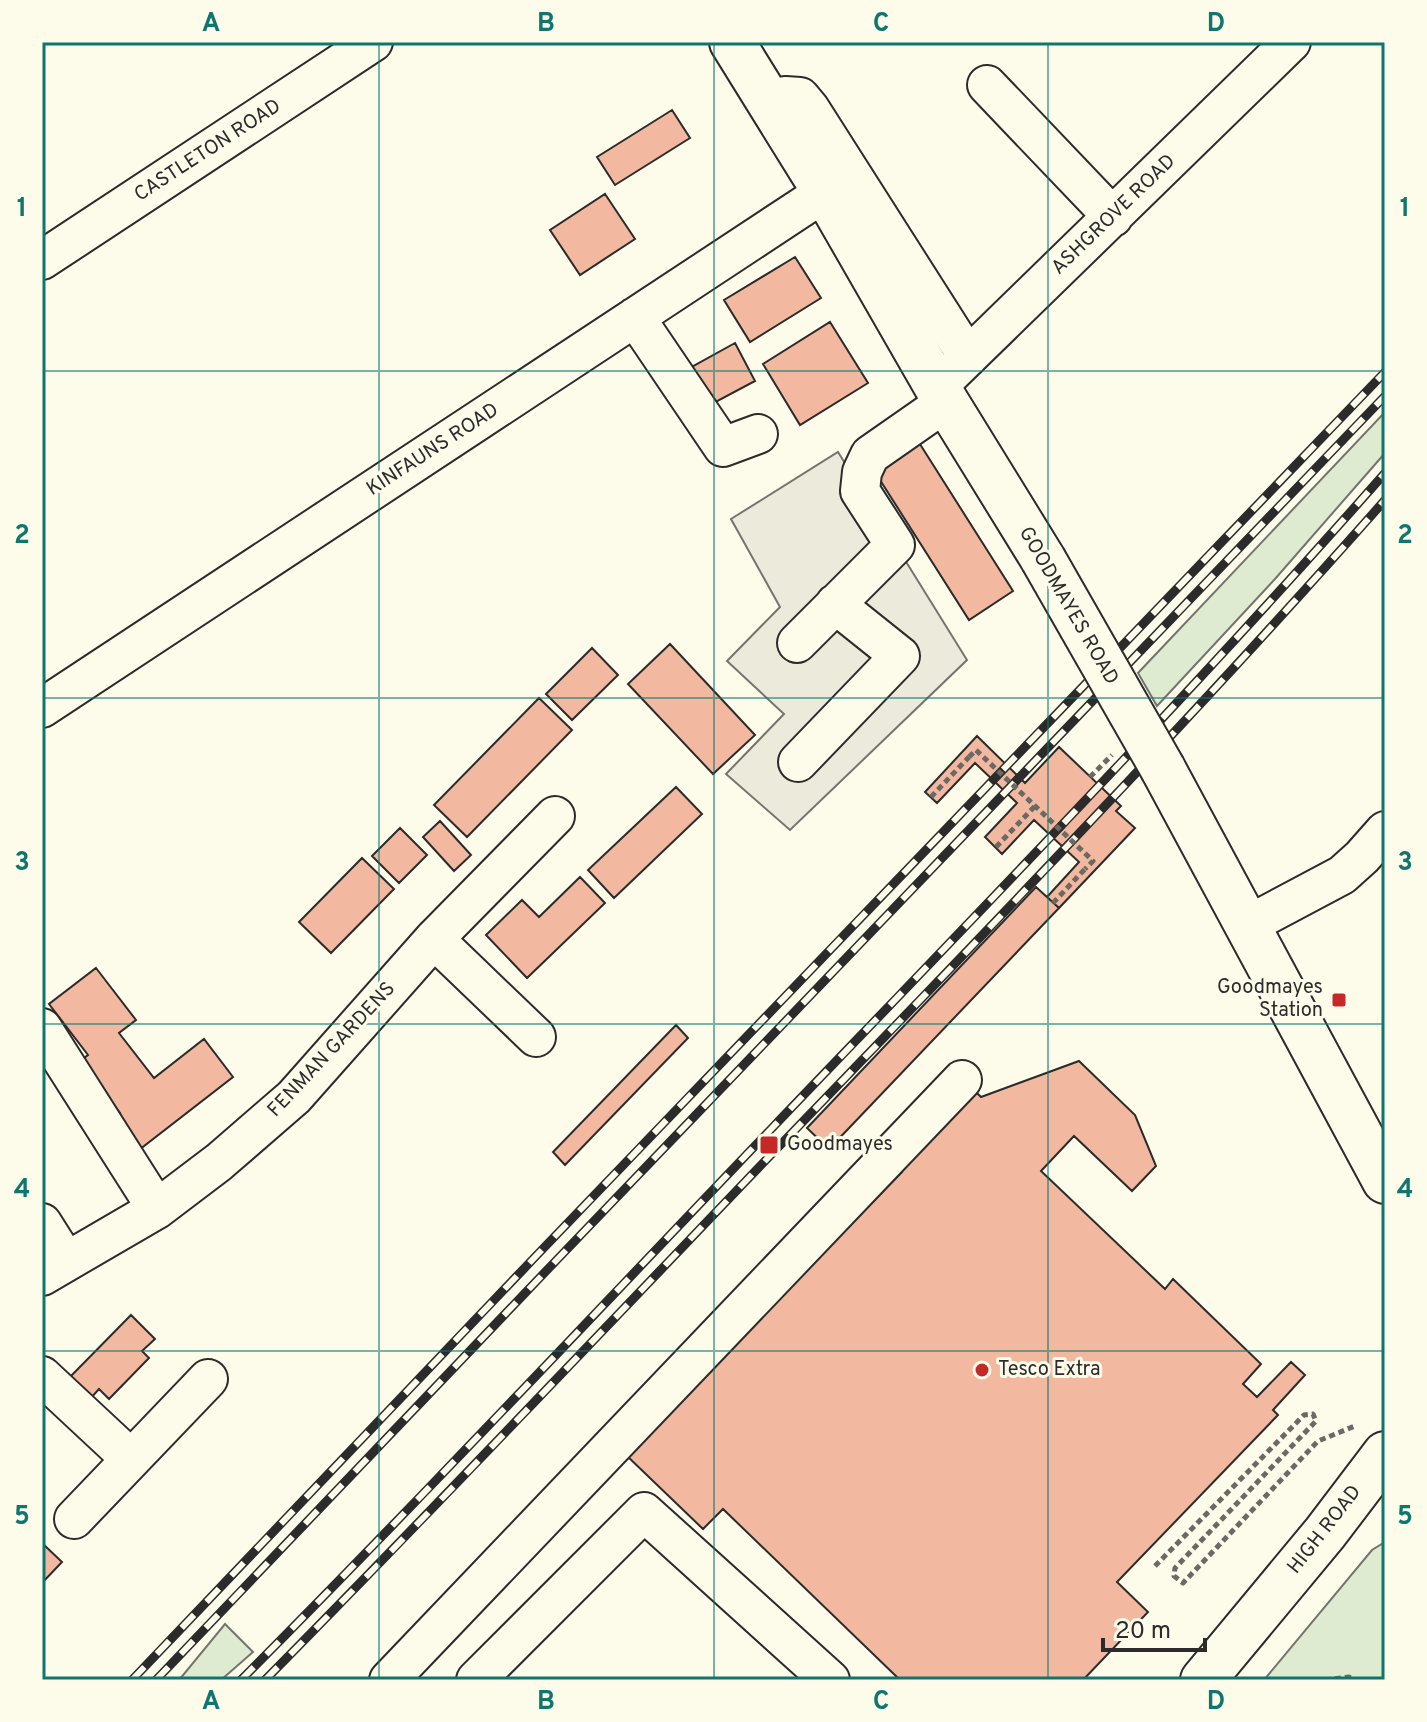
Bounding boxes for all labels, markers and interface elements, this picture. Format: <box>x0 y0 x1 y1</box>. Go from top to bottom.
text: A <box>202 8 220 41</box>
text: B <box>537 8 555 41</box>
text: C <box>873 8 889 41</box>
text: D <box>1207 8 1225 41</box>
street label: CASTLETON ROAD <box>130 94 286 208</box>
street label: ASHGROVE ROAD <box>1046 149 1182 281</box>
text: 1 <box>17 193 27 226</box>
text: 1 <box>1400 193 1410 226</box>
street label: KINFAUNS ROAD <box>362 398 504 502</box>
text: 2 <box>14 520 30 553</box>
text: 2 <box>1397 520 1413 553</box>
street label: GOODMAYES ROAD <box>1012 522 1124 690</box>
text: 3 <box>14 847 30 880</box>
text: 3 <box>1397 847 1413 880</box>
place label: Goodmayes Station <box>1217 975 1323 1024</box>
street label: FENMAN GARDENS <box>262 977 402 1123</box>
marker: Goodmayes Station <box>1330 991 1348 1009</box>
place label: Goodmayes <box>787 1132 893 1158</box>
marker: Goodmayes <box>758 1134 780 1156</box>
text: 4 <box>14 1174 30 1207</box>
text: 4 <box>1397 1174 1413 1207</box>
place label: Tesco Extra <box>998 1357 1100 1383</box>
marker: Tesco Extra <box>973 1361 991 1379</box>
street label: HIGH ROAD <box>1282 1480 1368 1580</box>
text: 5 <box>14 1501 30 1534</box>
text: 5 <box>1397 1501 1413 1534</box>
scale bar <box>1103 1602 1205 1652</box>
text: 20 m <box>1115 1617 1171 1647</box>
text: A <box>202 1686 220 1719</box>
text: B <box>537 1686 555 1719</box>
text: C <box>873 1686 889 1719</box>
text: D <box>1207 1686 1225 1719</box>

